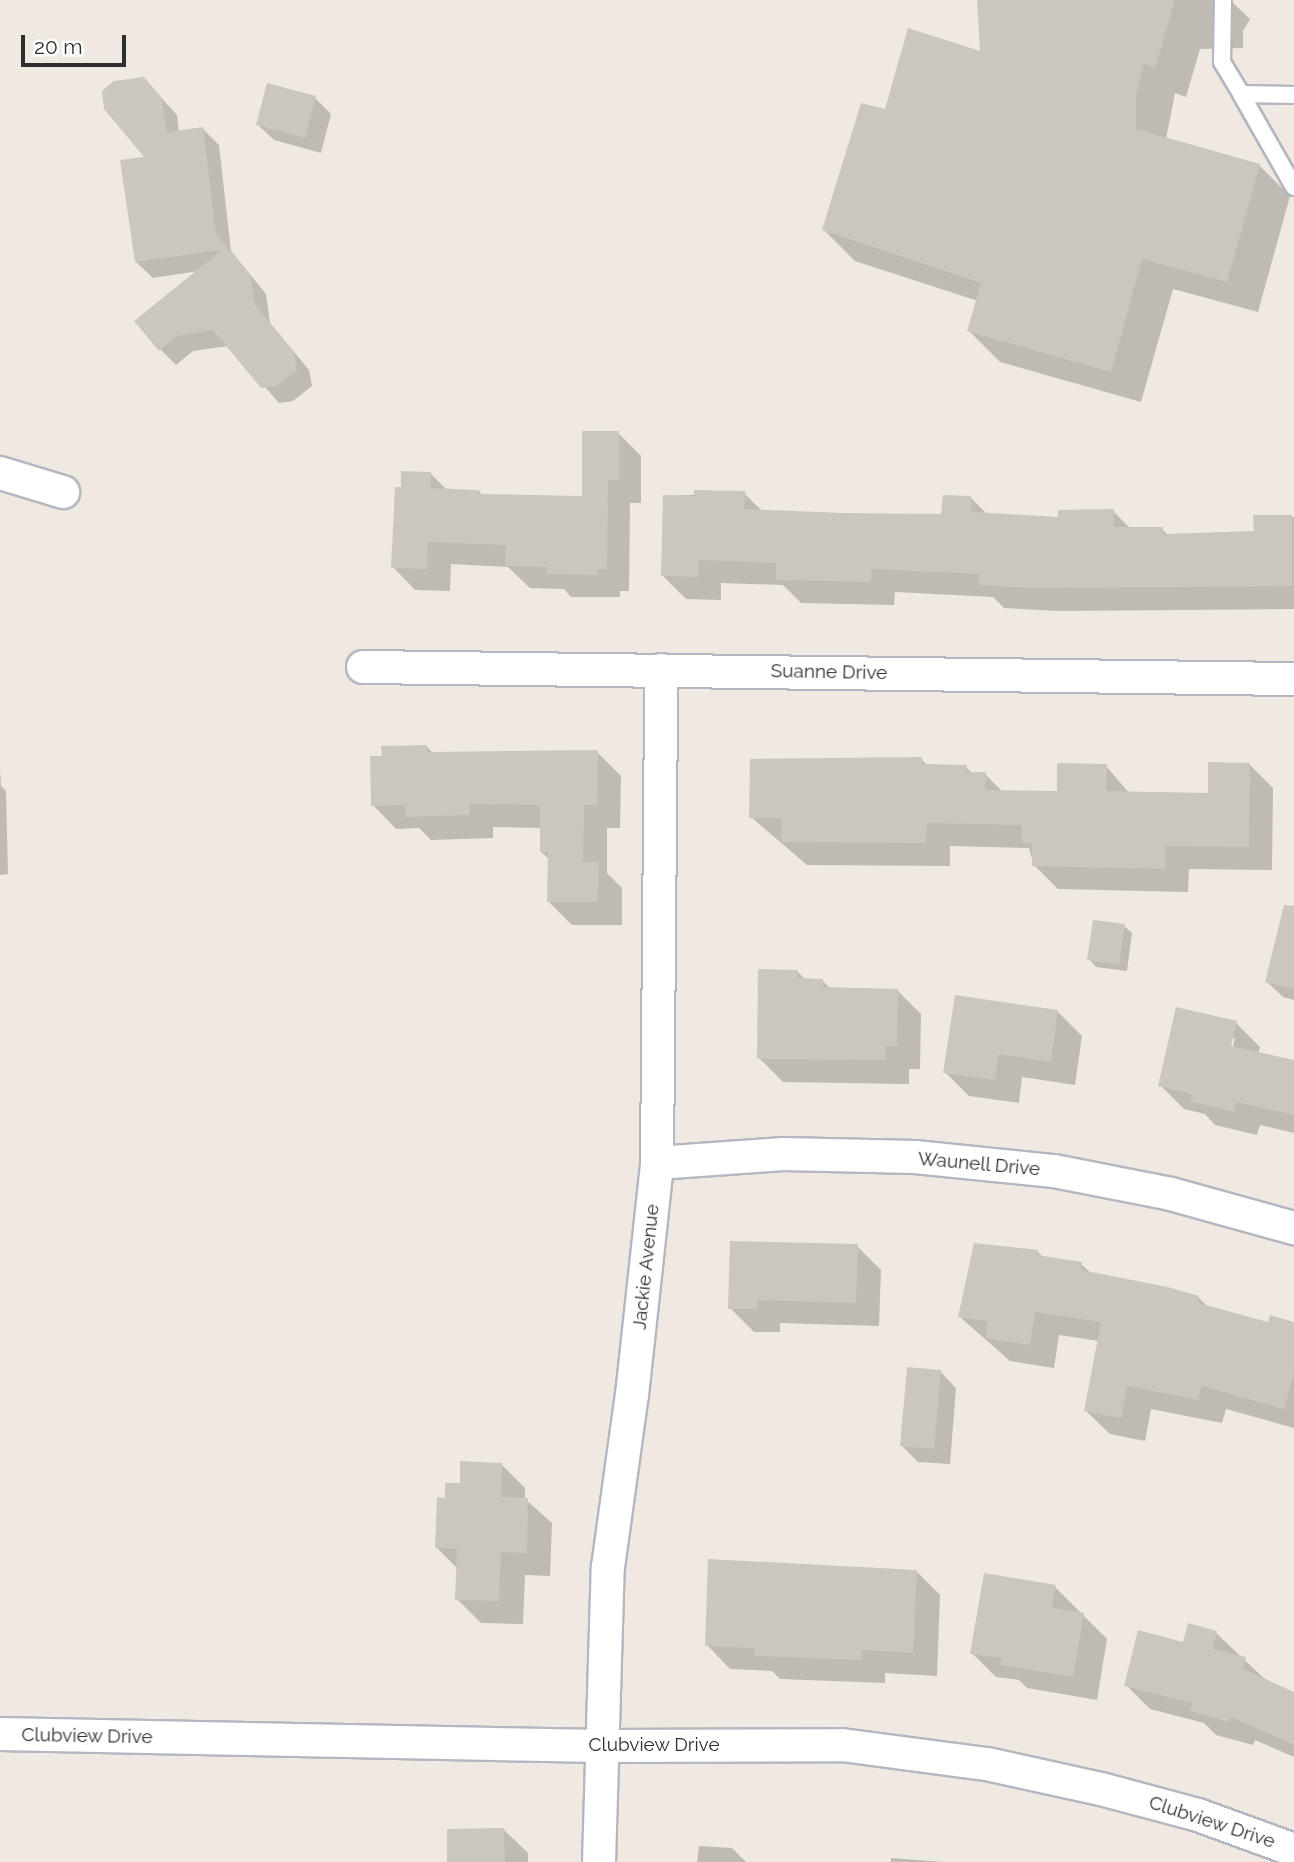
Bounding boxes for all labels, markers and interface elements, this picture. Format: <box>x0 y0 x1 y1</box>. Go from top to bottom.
scale bar <box>24 21 130 65</box>
text: 20 m <box>34 34 82 59</box>
street label: Suanne Drive <box>770 660 888 684</box>
street label: Waunell Drive <box>917 1147 1041 1181</box>
street label: Jackie Avenue <box>628 1203 664 1331</box>
street label: Clubview Drive <box>21 1723 153 1749</box>
street label: Clubview Drive <box>588 1734 720 1756</box>
street label: Clubview Drive <box>1146 1791 1278 1853</box>

